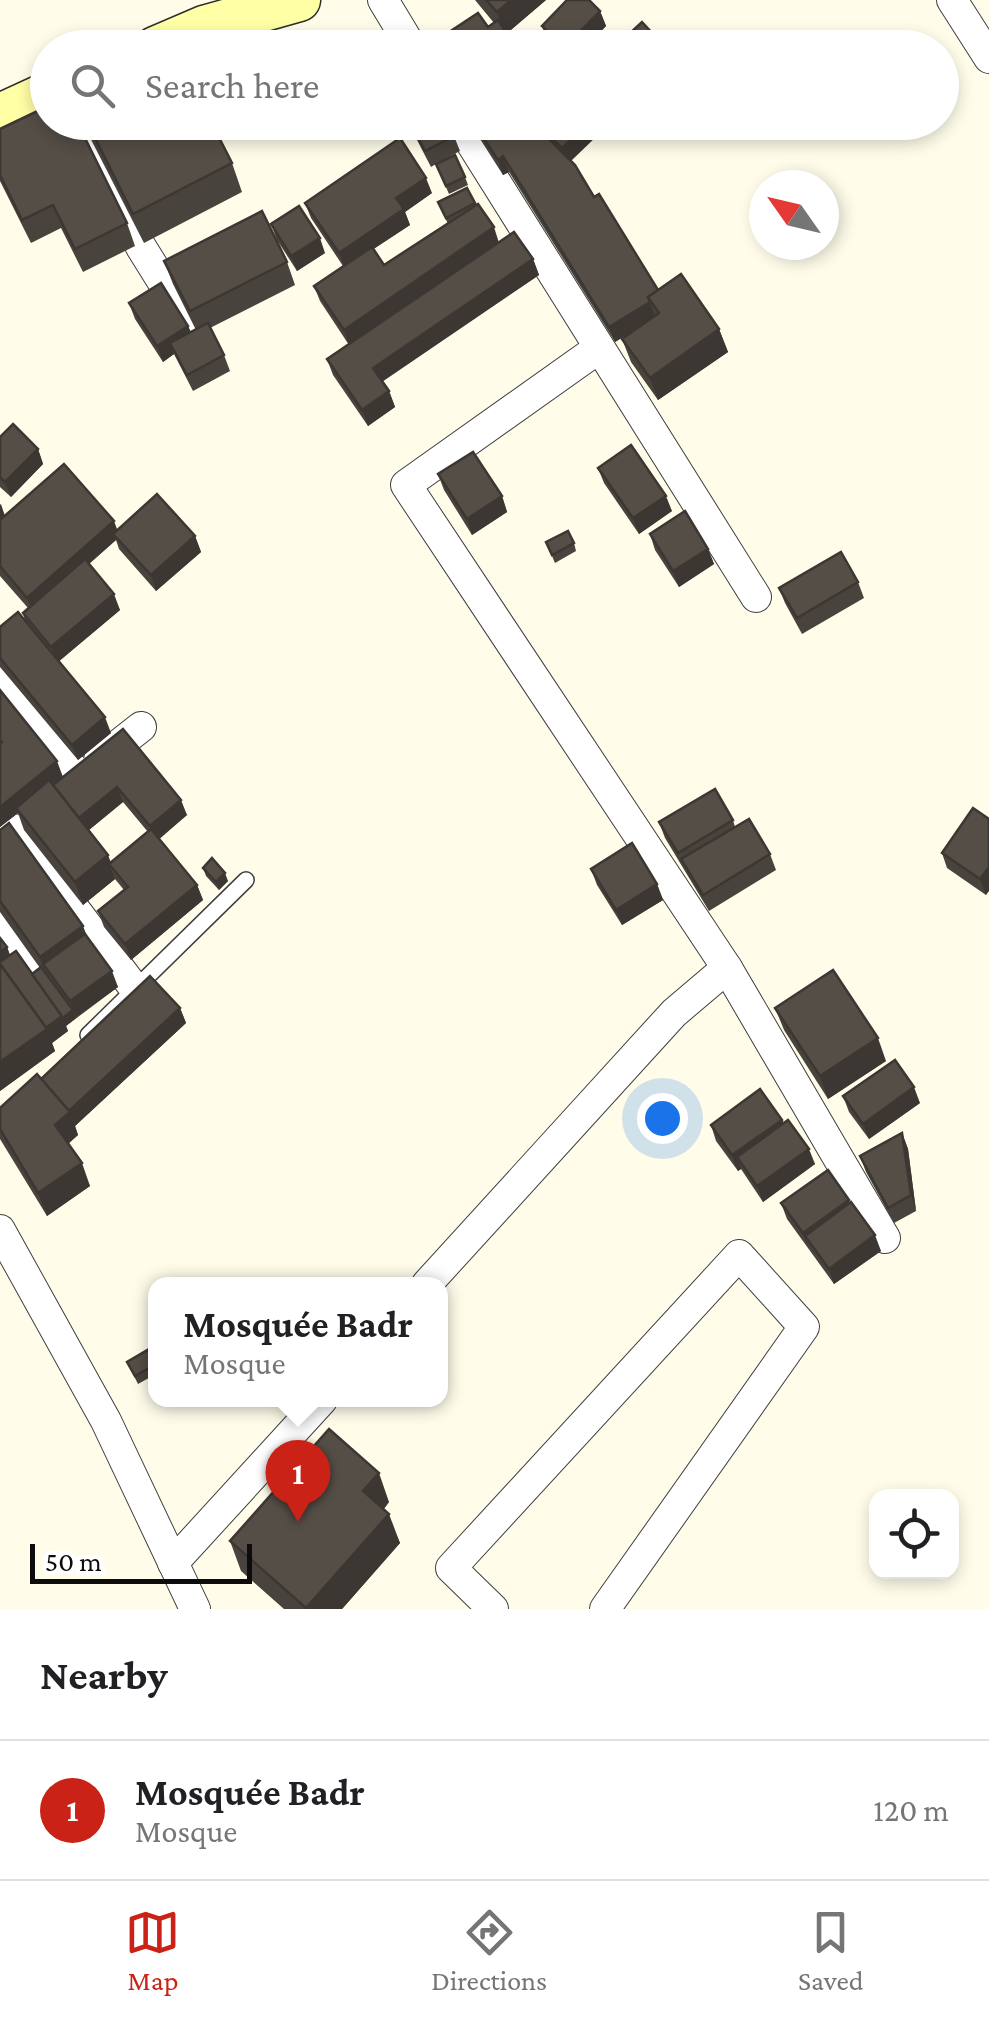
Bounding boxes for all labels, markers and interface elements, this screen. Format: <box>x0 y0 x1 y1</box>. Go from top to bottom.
search box <box>30 30 959 140</box>
icon: search <box>65 58 120 113</box>
text: Search here <box>145 64 319 106</box>
north arrow <box>749 170 839 260</box>
your location <box>637 1093 688 1144</box>
popup <box>148 1277 448 1407</box>
text: Mosquée Badr <box>183 1303 413 1345</box>
text: Mosque <box>183 1345 286 1381</box>
pin: 1 <box>266 1440 330 1522</box>
map controls <box>869 1489 959 1579</box>
button: locate <box>869 1489 959 1579</box>
scale bar <box>30 1539 252 1584</box>
text: 50 m <box>45 1546 102 1577</box>
text: Nearby <box>40 1651 168 1698</box>
text: Mosquée Badr <box>135 1771 365 1813</box>
text: 1 <box>67 1792 78 1828</box>
text: 120 m <box>873 1792 949 1828</box>
text: Mosque <box>135 1813 237 1849</box>
tab: Map <box>125 1905 180 1996</box>
tab: Directions <box>431 1905 547 1996</box>
tab: Saved <box>798 1905 864 1996</box>

